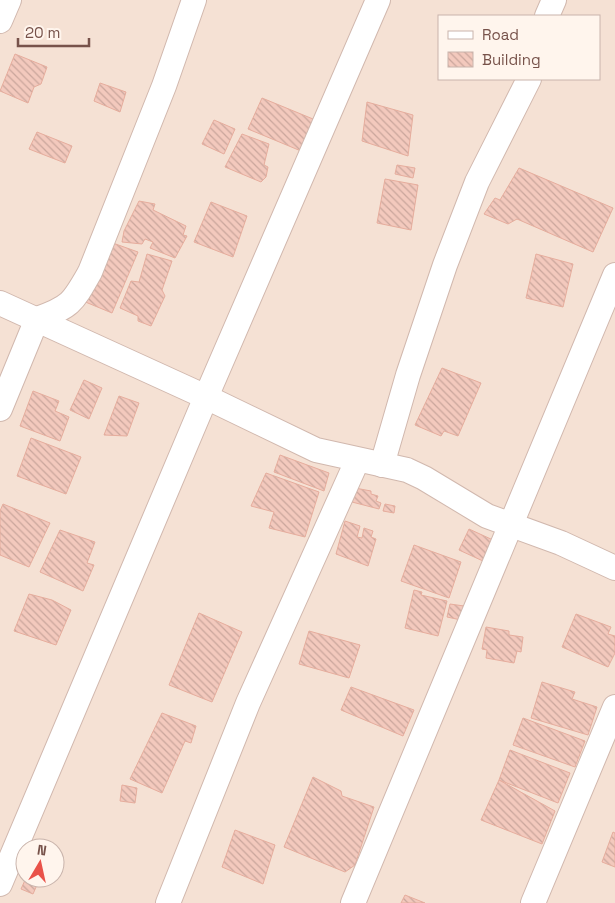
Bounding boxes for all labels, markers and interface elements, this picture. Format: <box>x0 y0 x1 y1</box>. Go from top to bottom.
scale bar <box>18 15 89 47</box>
legend <box>438 15 600 80</box>
text: 20 m <box>25 23 60 42</box>
text: Road <box>482 25 519 44</box>
text: Building <box>482 50 541 69</box>
north arrow <box>15 838 65 888</box>
text: N <box>36 841 48 860</box>

